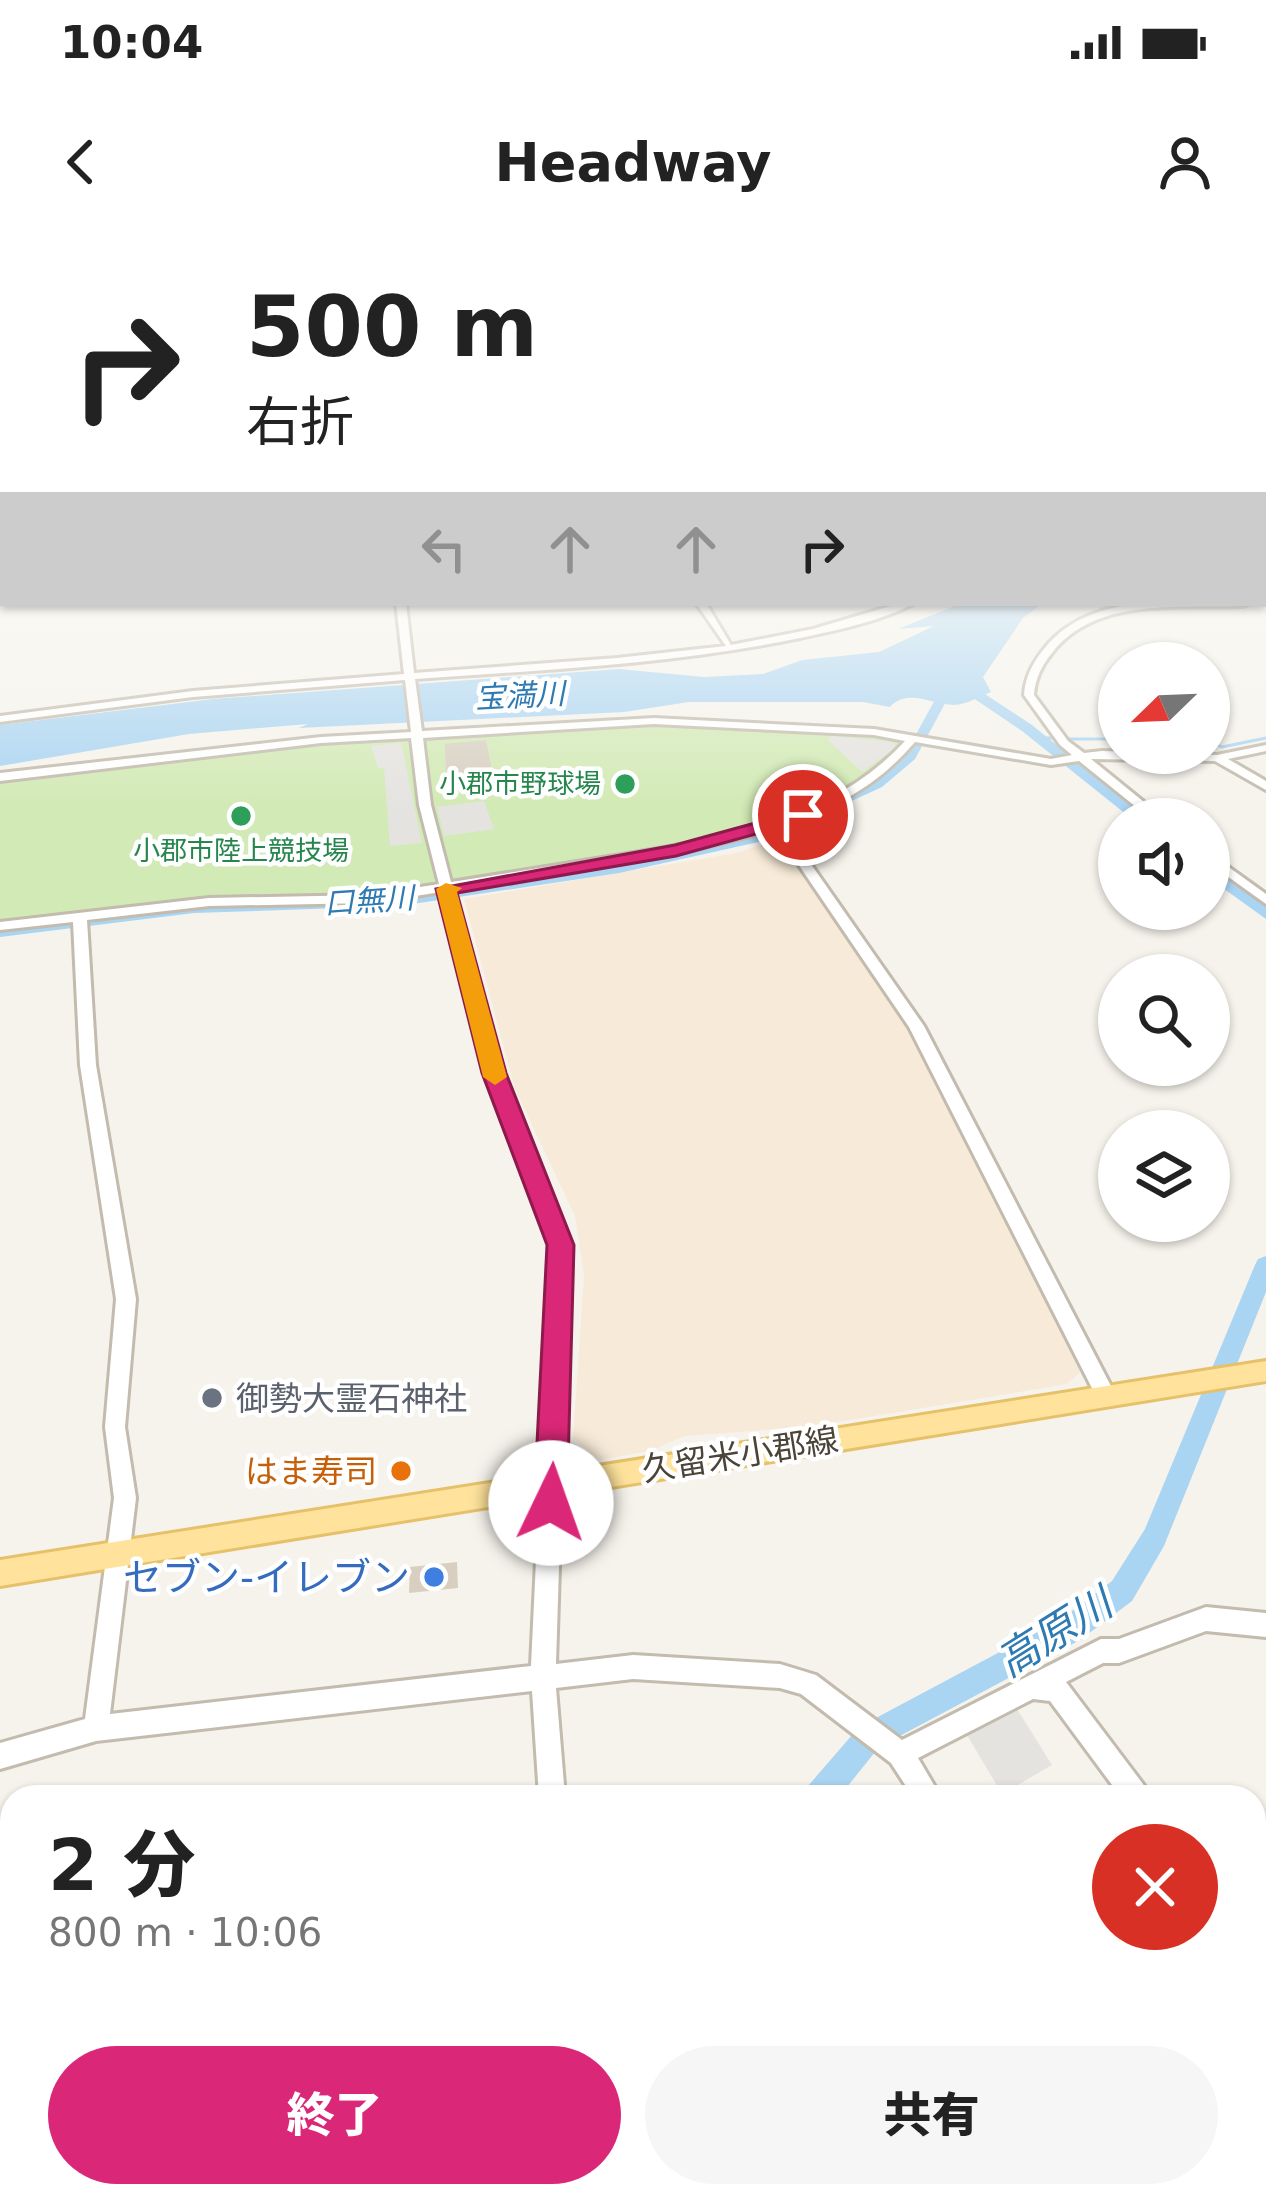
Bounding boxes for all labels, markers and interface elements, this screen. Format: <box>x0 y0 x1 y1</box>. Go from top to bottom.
text: 10:04 <box>60 16 203 69</box>
icon: back <box>48 129 114 195</box>
icon: person <box>1152 129 1218 195</box>
text: Headway <box>495 131 771 194</box>
text: 500 m <box>246 278 538 376</box>
icon: right <box>48 288 204 444</box>
text: 右折 <box>246 391 354 454</box>
icon: left <box>411 516 477 582</box>
icon: ahead <box>537 516 603 582</box>
icon: ahead <box>663 516 729 582</box>
icon: right <box>789 516 855 582</box>
north arrow <box>1098 642 1230 774</box>
map controls <box>1098 642 1230 1242</box>
water label: 宝満川 <box>474 676 569 715</box>
pin <box>752 764 854 866</box>
place label: 小郡市野球場 <box>439 768 601 799</box>
marker: 小郡市野球場 <box>612 771 638 797</box>
icon: arrive <box>770 782 836 848</box>
button: sound <box>1098 798 1230 930</box>
marker: 小郡市陸上競技場 <box>228 803 254 829</box>
place label: 小郡市陸上競技場 <box>133 835 349 866</box>
water label: 口無川 <box>323 880 418 921</box>
button: search <box>1098 954 1230 1086</box>
button: layers <box>1098 1110 1230 1242</box>
place label: 御勢大霊石神社 <box>236 1379 467 1418</box>
marker: 御勢大霊石神社 <box>199 1385 225 1411</box>
street label: 久留米小郡線 <box>639 1420 841 1489</box>
position arrow <box>488 1440 614 1566</box>
place label: はま寿司 <box>245 1452 377 1491</box>
marker: はま寿司 <box>388 1458 414 1484</box>
place label: セブン-イレブン <box>123 1555 410 1600</box>
marker: セブン-イレブン <box>421 1564 447 1590</box>
water label: 高原川 <box>988 1576 1124 1687</box>
text: 2 分 <box>48 1823 195 1907</box>
button: close <box>1092 1824 1218 1950</box>
text: 800 m · 10:06 <box>48 1910 322 1955</box>
button: 終了 <box>48 2046 621 2184</box>
button: 共有 <box>645 2046 1218 2184</box>

